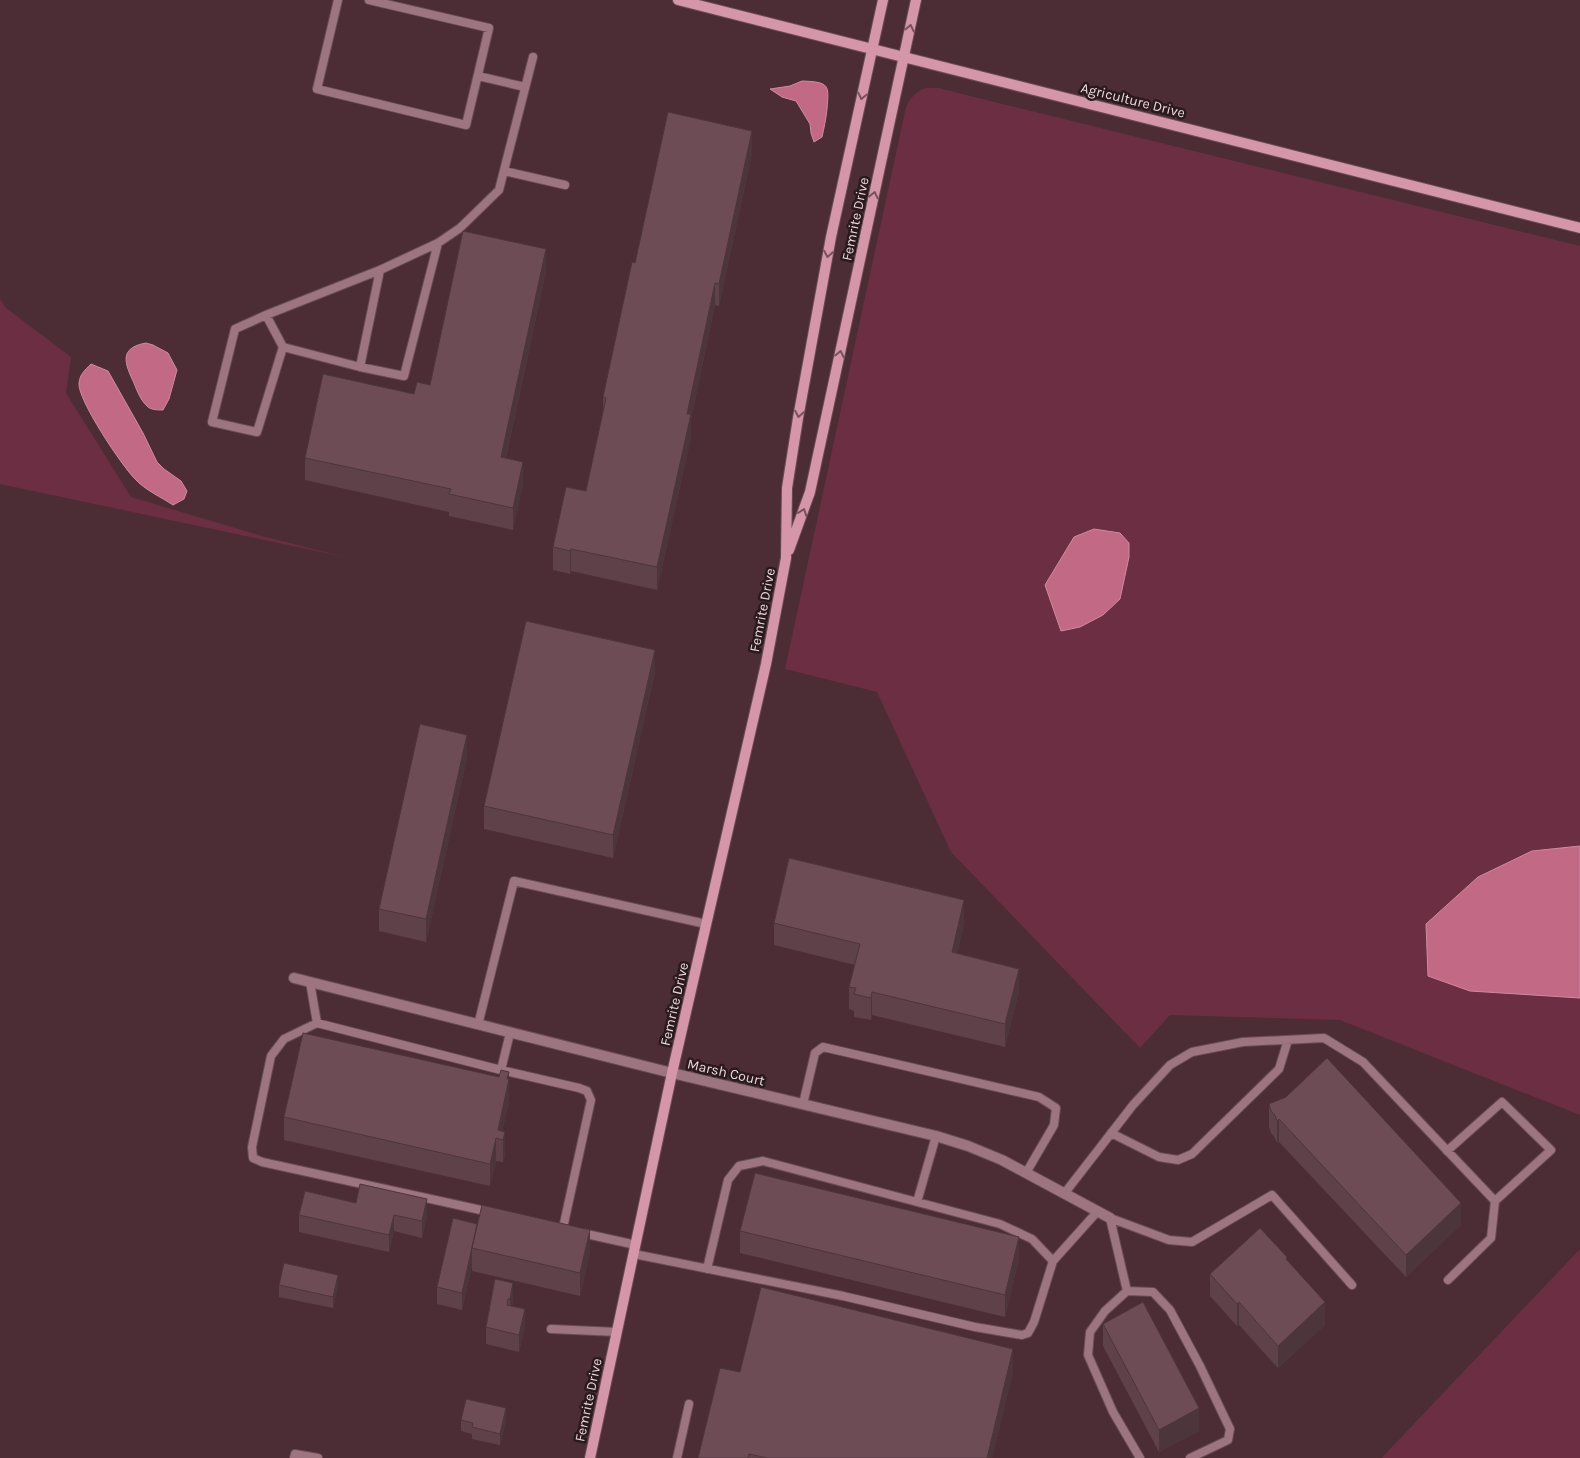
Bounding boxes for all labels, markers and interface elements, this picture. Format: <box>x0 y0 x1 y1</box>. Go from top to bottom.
one-way arrow <box>905 24 915 33</box>
street label: Agriculture Drive <box>1079 79 1187 122</box>
one-way arrow <box>857 91 868 100</box>
street label: Femrite Drive <box>838 176 873 262</box>
one-way arrow <box>868 191 879 200</box>
one-way arrow <box>823 250 833 259</box>
one-way arrow <box>834 349 845 358</box>
one-way arrow <box>794 410 804 419</box>
one-way arrow <box>797 508 807 517</box>
street label: Femrite Drive <box>746 567 779 653</box>
street label: Femrite Drive <box>657 961 692 1047</box>
street label: Marsh Court <box>686 1055 766 1090</box>
street label: Femrite Drive <box>571 1357 606 1443</box>

